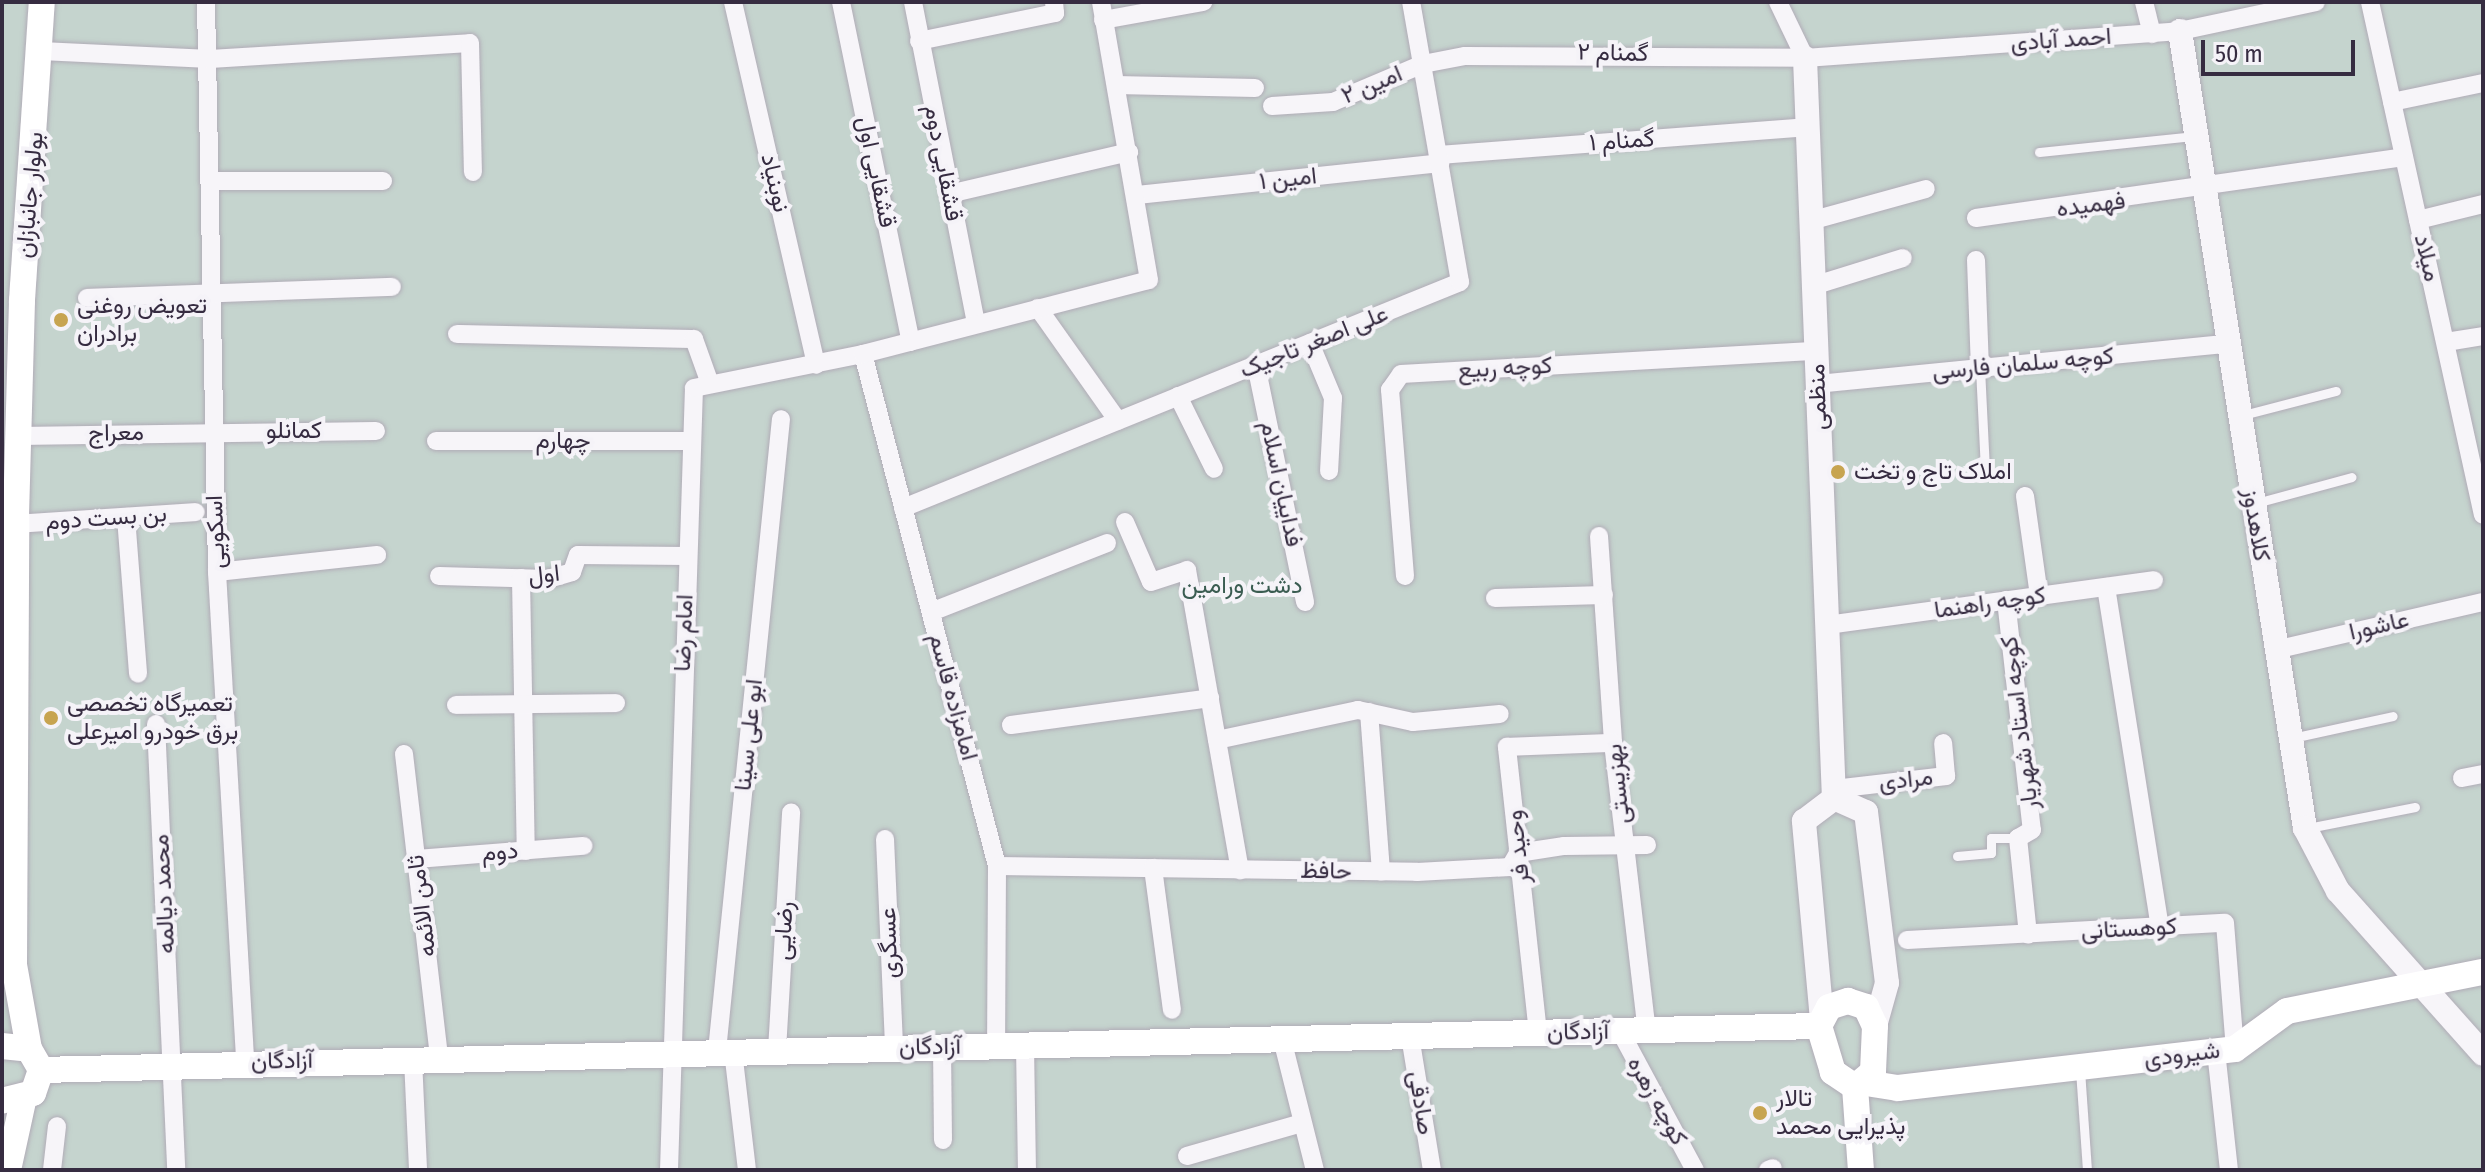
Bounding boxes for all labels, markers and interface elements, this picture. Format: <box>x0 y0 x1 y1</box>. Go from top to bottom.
street label: احمد آبادی <box>2010 22 2112 58</box>
scale bar <box>2205 24 2359 74</box>
street label: گمنام ۲ <box>1577 38 1649 68</box>
text: 50 m <box>2215 40 2263 68</box>
street label: امین ۲ <box>1337 59 1407 111</box>
street label: قشقایی دوم <box>918 102 968 224</box>
street label: قشقایی اول <box>850 114 902 230</box>
street label: گمنام ۱ <box>1588 124 1656 158</box>
street label: بولوار جانبازان <box>10 131 50 259</box>
street label: نوبنیاد <box>754 151 796 215</box>
street label: امین ۱ <box>1258 162 1318 196</box>
street label: فهمیده <box>2055 186 2127 224</box>
street label: میلاد <box>2408 232 2446 284</box>
place label: تعویض روغنی برادران <box>77 292 207 348</box>
street label: علی اصغر تاجیک <box>1236 299 1392 385</box>
marker: تعویض روغنی برادران <box>52 311 70 329</box>
street label: کوچه سلمان فارسی <box>1931 342 2115 386</box>
street label: کوچه ربیع <box>1457 351 1553 385</box>
street label: منظمی <box>1802 363 1834 431</box>
street label: کمانلو <box>266 417 322 445</box>
street label: معراج <box>88 418 144 448</box>
street label: فداییان اسلام <box>1254 419 1308 549</box>
street label: چهارم <box>536 427 590 455</box>
place label: املاک تاج و تخت <box>1854 458 2012 486</box>
marker: املاک تاج و تخت <box>1829 463 1847 481</box>
street label: کلاهدوز <box>2236 486 2276 564</box>
street label: اسکویی <box>200 495 232 569</box>
street label: بن بست دوم <box>44 499 168 537</box>
street label: اول <box>527 559 561 591</box>
park label: دشت ورامین <box>1182 572 1302 600</box>
street label: کوچه راهنما <box>1932 581 2048 625</box>
street label: امام رضا <box>668 594 700 672</box>
street label: عاشورا <box>2346 605 2412 647</box>
street label: امامزاده قاسم <box>922 630 984 764</box>
street label: کوچه استاد شهریار <box>1995 635 2045 811</box>
street label: ابو علی سینا <box>729 678 769 792</box>
place label: تعمیرگاه تخصصی برق خودرو امیرعلی <box>67 690 238 746</box>
marker: تعمیرگاه تخصصی برق خودرو امیرعلی <box>42 709 60 727</box>
street label: بهزیستی <box>1599 743 1637 825</box>
street label: مرادی <box>1877 763 1935 797</box>
street label: وحید فر <box>1500 809 1536 885</box>
street label: محمد دیالمه <box>146 833 182 955</box>
street label: دوم <box>481 836 519 868</box>
street label: ثامن الائمه <box>401 853 443 959</box>
street label: حافظ <box>1300 856 1352 886</box>
street label: رضایی <box>768 901 800 961</box>
street label: عسگری <box>873 907 905 979</box>
street label: کوهستانی <box>2080 912 2178 946</box>
street label: آزادگان <box>1547 1017 1609 1047</box>
street label: آزادگان <box>899 1032 961 1062</box>
street label: شیرودی <box>2142 1036 2222 1074</box>
street label: آزادگان <box>251 1046 313 1076</box>
street label: کوچه زهره <box>1621 1052 1693 1150</box>
street label: صادقی <box>1402 1069 1440 1137</box>
place label: تالار پذیرایی محمد <box>1776 1085 1905 1141</box>
marker: تالار پذیرایی محمد <box>1751 1104 1769 1122</box>

